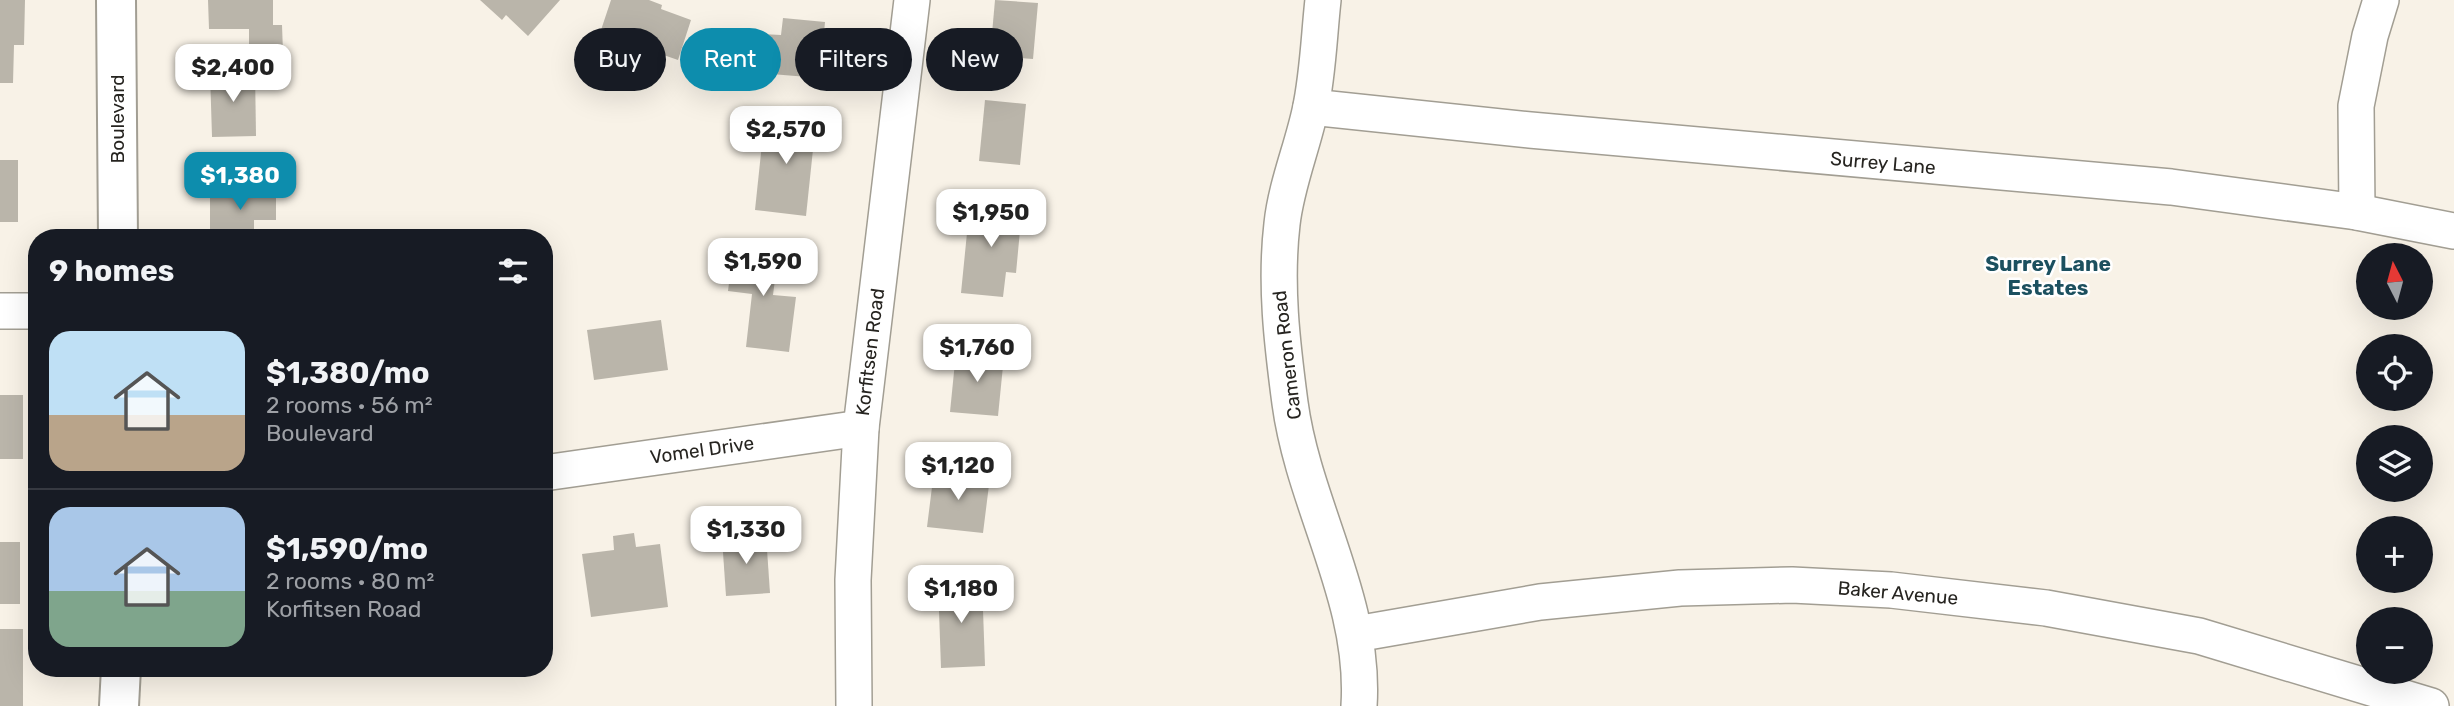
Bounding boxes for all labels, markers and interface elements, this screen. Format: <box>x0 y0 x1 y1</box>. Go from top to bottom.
chip: Buy <box>574 28 666 91</box>
chip: Rent <box>680 28 781 91</box>
chip: Filters <box>795 28 912 91</box>
chip: New <box>926 28 1023 91</box>
pin: $2,400 <box>176 44 290 104</box>
text: $2,400 <box>191 53 275 81</box>
street label: Boulevard <box>106 75 129 163</box>
pin: $2,570 <box>729 106 843 166</box>
text: $2,570 <box>746 115 826 143</box>
street label: Surrey Lane <box>1829 147 1937 179</box>
pin: $1,380 <box>183 152 297 212</box>
text: $1,380 <box>200 161 280 189</box>
pin: $1,950 <box>934 190 1048 249</box>
text: $1,950 <box>952 198 1030 226</box>
pin: $1,590 <box>706 238 820 298</box>
north arrow <box>2356 243 2432 320</box>
map controls <box>2356 243 2433 684</box>
text: $1,590 <box>724 247 802 275</box>
district label: Surrey Lane Estates <box>1985 251 2111 300</box>
icon: filters <box>494 252 532 290</box>
text: 9 homes <box>49 253 174 289</box>
street label: Korfitsen Road <box>851 287 889 417</box>
street label: Cameron Road <box>1268 289 1306 421</box>
pin: $1,760 <box>920 324 1034 384</box>
text: $1,760 <box>939 333 1015 361</box>
button: locate <box>2356 334 2433 411</box>
text: $1,380/mo <box>266 355 430 391</box>
icon: home <box>105 359 189 443</box>
text: 2 rooms · 56 m² <box>266 391 433 419</box>
text: Boulevard <box>266 419 374 447</box>
button: layers <box>2356 425 2433 502</box>
street label: Vomel Drive <box>648 431 756 469</box>
pin: $1,120 <box>901 442 1015 502</box>
text: $1,120 <box>921 451 995 479</box>
pin: $1,330 <box>689 506 803 566</box>
text: $1,330 <box>706 515 786 543</box>
button: + <box>2356 516 2433 593</box>
text: $1,590/mo <box>266 531 428 567</box>
icon: home <box>105 535 189 619</box>
pin: $1,180 <box>904 566 1018 625</box>
text: 2 rooms · 80 m² <box>266 567 434 595</box>
text: $1,180 <box>924 574 998 602</box>
street label: Baker Avenue <box>1837 576 1959 610</box>
text: Korfitsen Road <box>266 595 421 623</box>
button: − <box>2356 607 2433 684</box>

